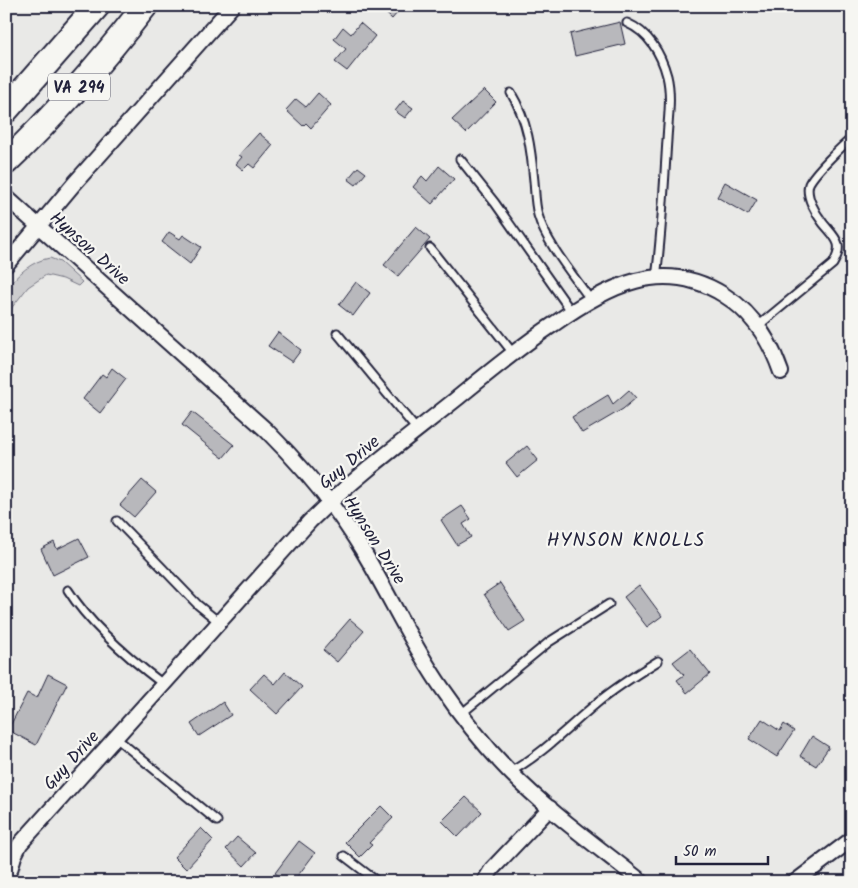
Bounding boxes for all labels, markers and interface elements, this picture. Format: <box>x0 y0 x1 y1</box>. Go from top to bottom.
road number: VA 294 <box>48 74 110 100</box>
street label: Hynson Drive <box>42 205 136 293</box>
street label: Guy Drive <box>313 429 387 498</box>
street label: Hynson Drive <box>335 491 413 591</box>
district label: HYNSON KNOLLS <box>547 526 705 556</box>
street label: Guy Drive <box>37 724 107 798</box>
scale bar <box>676 833 768 865</box>
text: 50 m <box>683 840 717 864</box>

